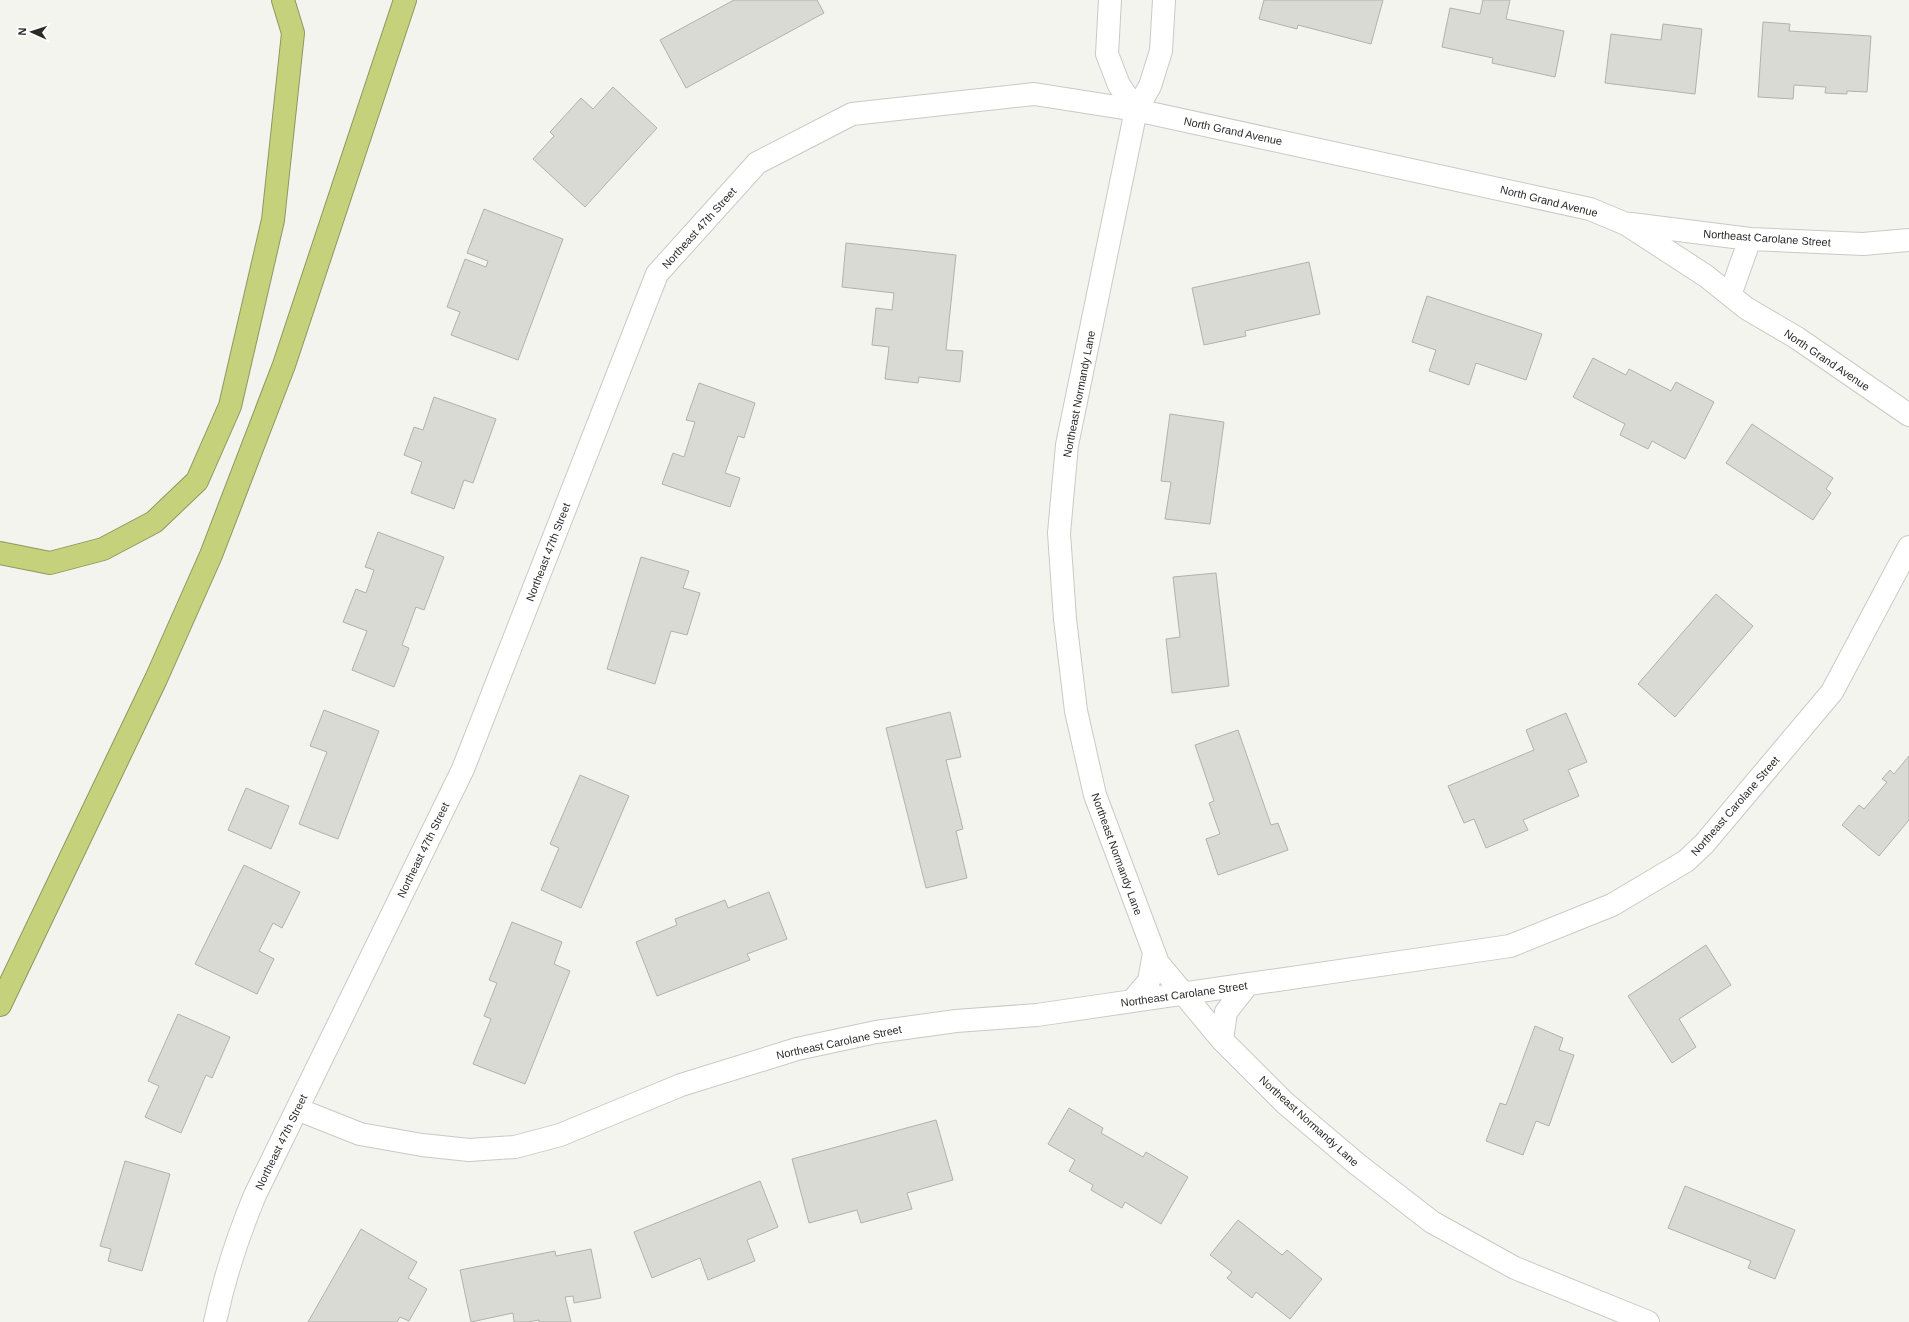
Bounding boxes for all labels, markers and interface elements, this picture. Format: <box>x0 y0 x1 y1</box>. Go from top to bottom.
north arrow <box>12 12 52 52</box>
text: N <box>16 27 28 36</box>
street label: North Grand Avenue <box>1183 115 1283 147</box>
street label: North Grand Avenue <box>1499 183 1599 219</box>
street label: Northeast 47th Street <box>660 185 738 271</box>
street label: Northeast Carolane Street <box>1703 228 1831 248</box>
street label: North Grand Avenue <box>1782 327 1872 393</box>
street label: Northeast Normandy Lane <box>1061 330 1097 458</box>
street label: Northeast 47th Street <box>524 501 572 603</box>
street label: Northeast Carolane Street <box>1689 754 1781 858</box>
street label: Northeast Normandy Lane <box>1089 791 1145 917</box>
street label: Northeast 47th Street <box>395 800 451 900</box>
street label: Northeast Carolane Street <box>1120 979 1248 1009</box>
street label: Northeast Carolane Street <box>775 1023 903 1061</box>
street label: Northeast Normandy Lane <box>1257 1073 1361 1169</box>
street label: Northeast 47th Street <box>253 1092 309 1192</box>

